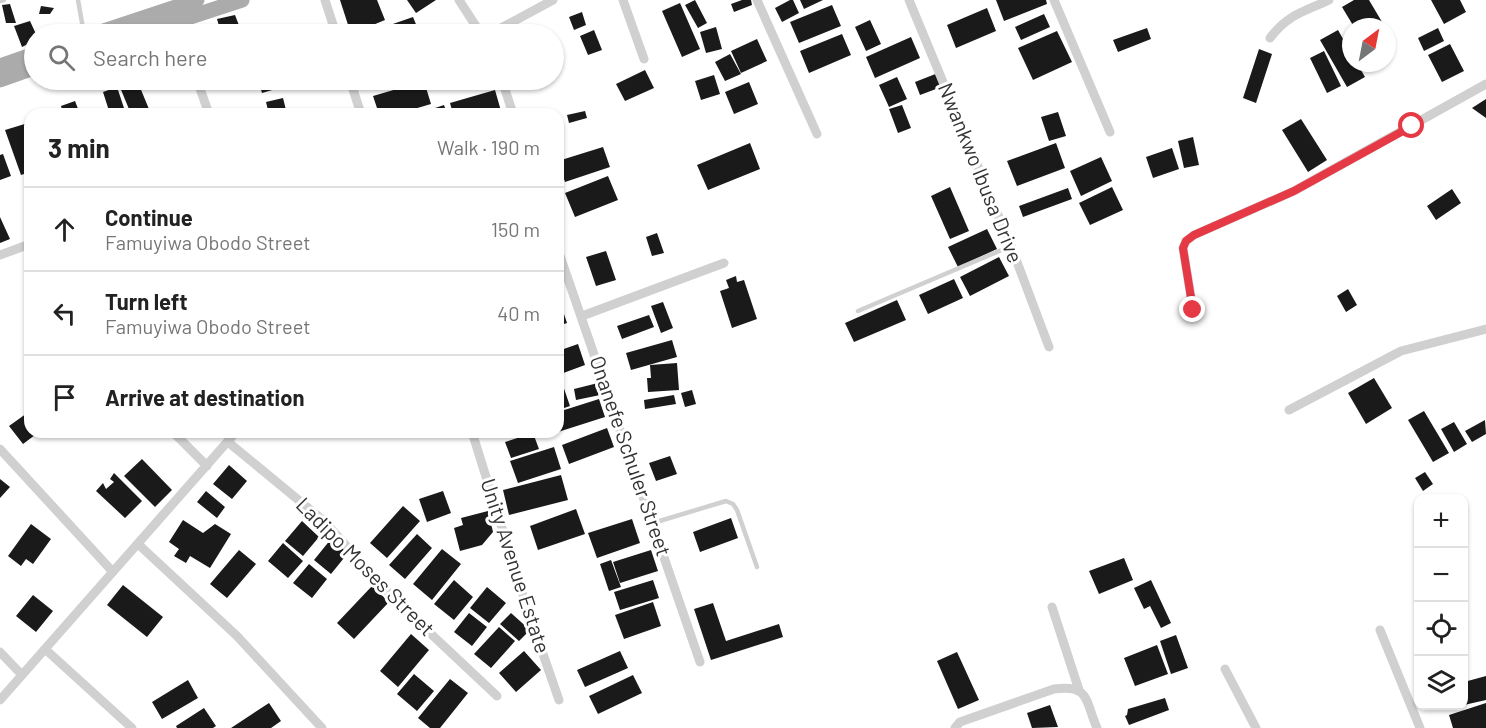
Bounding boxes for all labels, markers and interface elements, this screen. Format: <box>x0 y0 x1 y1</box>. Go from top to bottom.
north arrow <box>1342 18 1396 72</box>
search box <box>24 24 564 90</box>
icon: search <box>45 41 78 74</box>
text: Search here <box>93 44 207 70</box>
street label: Nwankwo Ibusa Drive <box>934 79 1029 266</box>
route start <box>1398 112 1424 138</box>
text: 3 min <box>48 132 110 163</box>
text: Walk · 190 m <box>437 135 540 159</box>
text: Continue <box>105 204 193 230</box>
icon: ahead <box>48 213 81 246</box>
text: 150 m <box>491 217 540 241</box>
text: Famuyiwa Obodo Street <box>105 230 310 254</box>
text: Turn left <box>105 288 188 314</box>
route end <box>1179 296 1205 322</box>
icon: left <box>48 297 81 330</box>
text: 40 m <box>497 301 540 325</box>
text: Famuyiwa Obodo Street <box>105 314 310 338</box>
street label: Onanefe Schuler Street <box>585 352 677 559</box>
icon: arrive <box>48 381 81 414</box>
text: Arrive at destination <box>105 384 304 410</box>
street label: Unity Avenue Estate <box>476 475 556 656</box>
street label: Ladipo Moses Street <box>292 491 441 640</box>
map controls <box>1414 494 1468 710</box>
button: + <box>1414 494 1468 548</box>
button: − <box>1414 548 1468 602</box>
button: locate <box>1414 602 1468 656</box>
button: layers <box>1414 656 1468 710</box>

